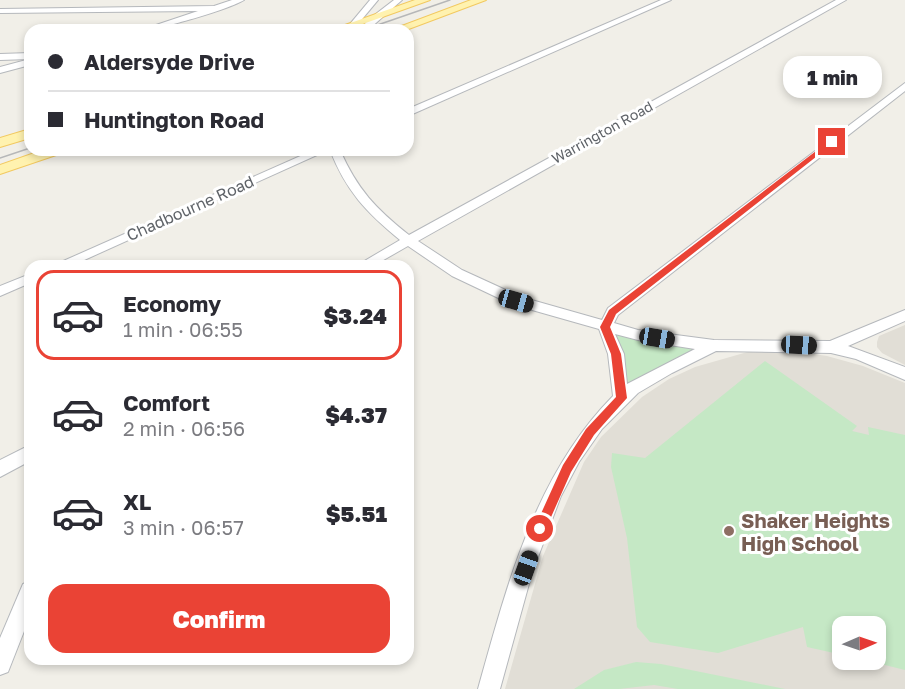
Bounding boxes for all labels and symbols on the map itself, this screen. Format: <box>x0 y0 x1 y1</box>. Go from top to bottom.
callout: 1 min <box>782 55 882 97</box>
street label: Warrington Road <box>548 97 656 167</box>
route end <box>818 128 845 155</box>
street label: Chadbourne Road <box>123 171 257 245</box>
car <box>496 287 536 315</box>
car <box>638 326 676 350</box>
car <box>781 335 817 355</box>
place label: Shaker Heights High School <box>741 508 890 555</box>
route start <box>526 515 553 542</box>
marker: Shaker Heights High School <box>722 524 736 538</box>
car <box>511 548 541 588</box>
north arrow <box>832 616 886 670</box>

